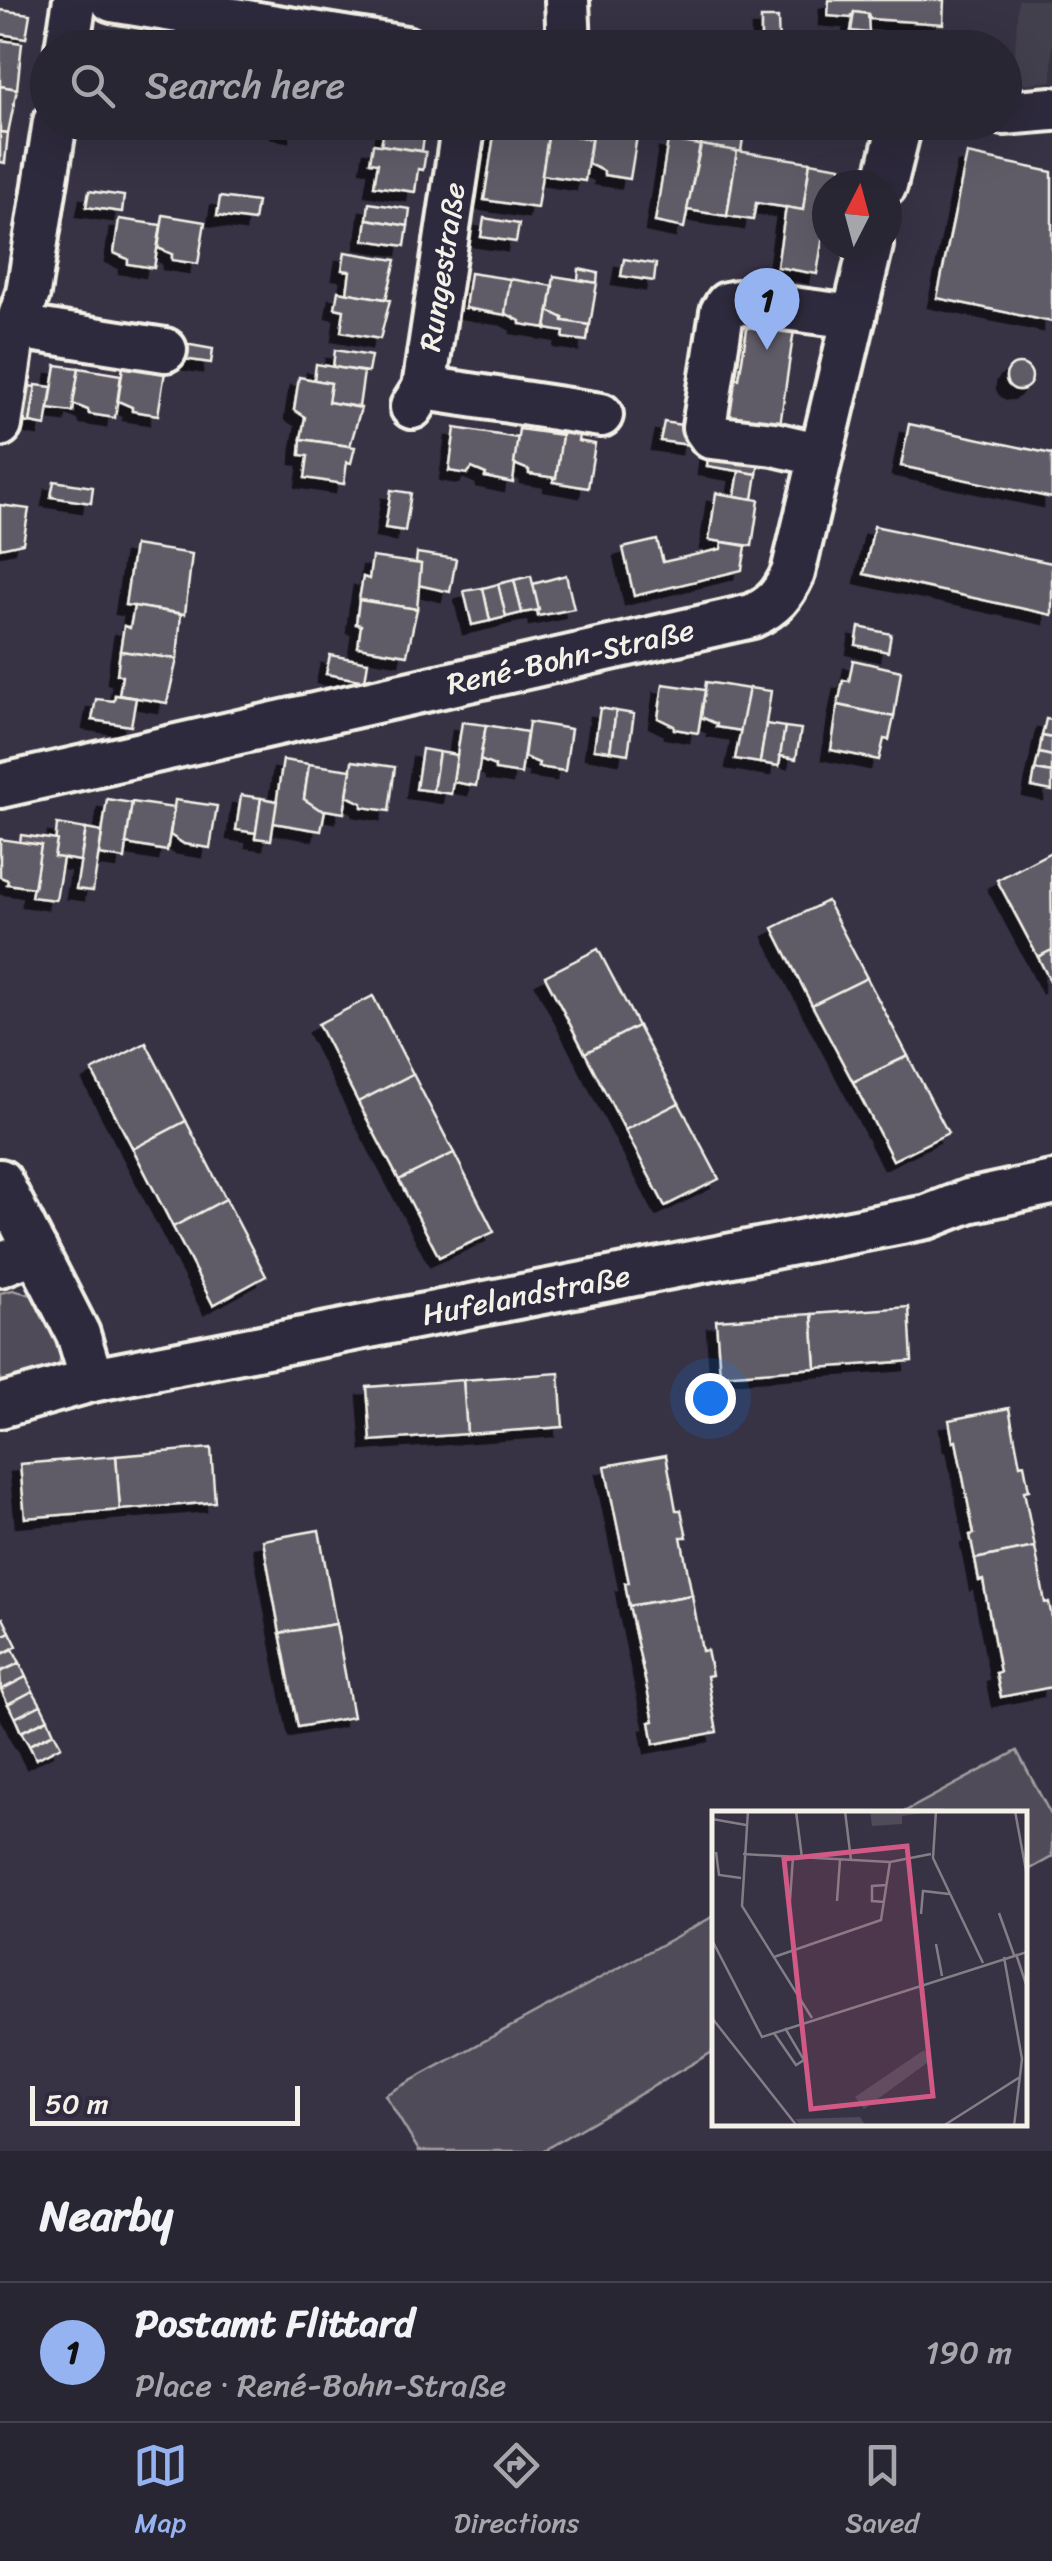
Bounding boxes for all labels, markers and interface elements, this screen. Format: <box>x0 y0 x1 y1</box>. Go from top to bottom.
search box <box>30 30 1022 140</box>
text: Search here <box>145 52 345 119</box>
icon: search <box>65 58 120 113</box>
north arrow <box>812 170 902 260</box>
street label: Rungestraße <box>403 179 482 355</box>
pin: 1 <box>734 268 800 350</box>
street label: René-Bohn-Straße <box>442 603 700 711</box>
street label: Hufelandstraße <box>417 1249 635 1342</box>
your location <box>685 1373 736 1424</box>
inset map <box>712 1811 1027 2126</box>
text: 50 m <box>45 2079 109 2128</box>
scale bar <box>30 2081 300 2126</box>
text: Nearby <box>40 2179 173 2253</box>
text: Postamt Flittard <box>135 2290 414 2357</box>
text: 1 <box>66 2324 79 2381</box>
text: 190 m <box>926 2324 1012 2381</box>
text: Place · René-Bohn-Straße <box>135 2357 506 2414</box>
tab: Map <box>133 2438 188 2547</box>
tab: Directions <box>454 2438 579 2547</box>
tab: Saved <box>845 2438 919 2547</box>

